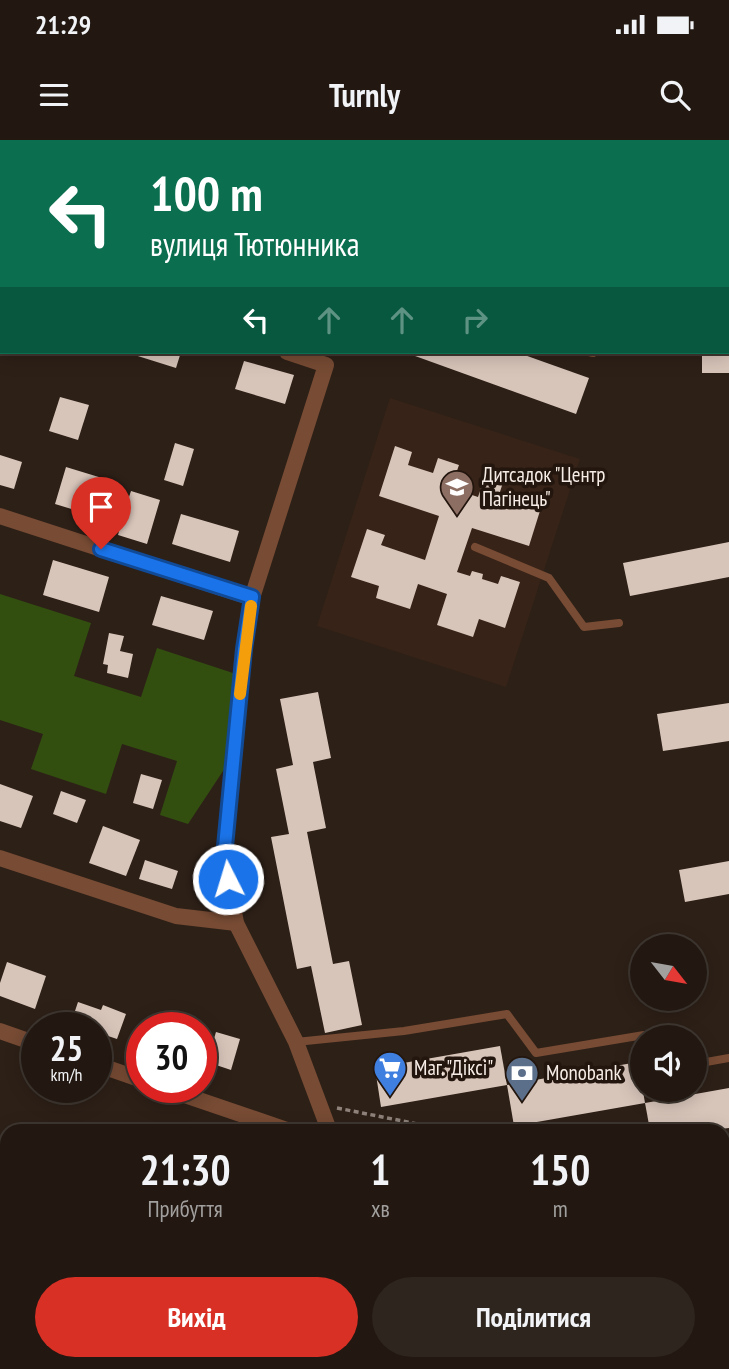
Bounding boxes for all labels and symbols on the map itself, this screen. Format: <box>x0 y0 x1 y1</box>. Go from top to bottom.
place label: Дитсадок "Центр Пагінець" <box>482 461 605 512</box>
school or university icon: Дитсадок "Центр Пагінець" <box>438 468 476 517</box>
pin <box>71 477 131 549</box>
position arrow <box>191 842 265 916</box>
north arrow <box>630 934 707 1012</box>
speed limit sign: 30 <box>126 1012 217 1103</box>
supermarket icon: Маг. "Діксі" <box>371 1049 409 1098</box>
place label: Маг. "Діксі" <box>414 1054 493 1081</box>
bank icon: Monobank <box>503 1054 541 1103</box>
place label: Monobank <box>546 1059 622 1086</box>

